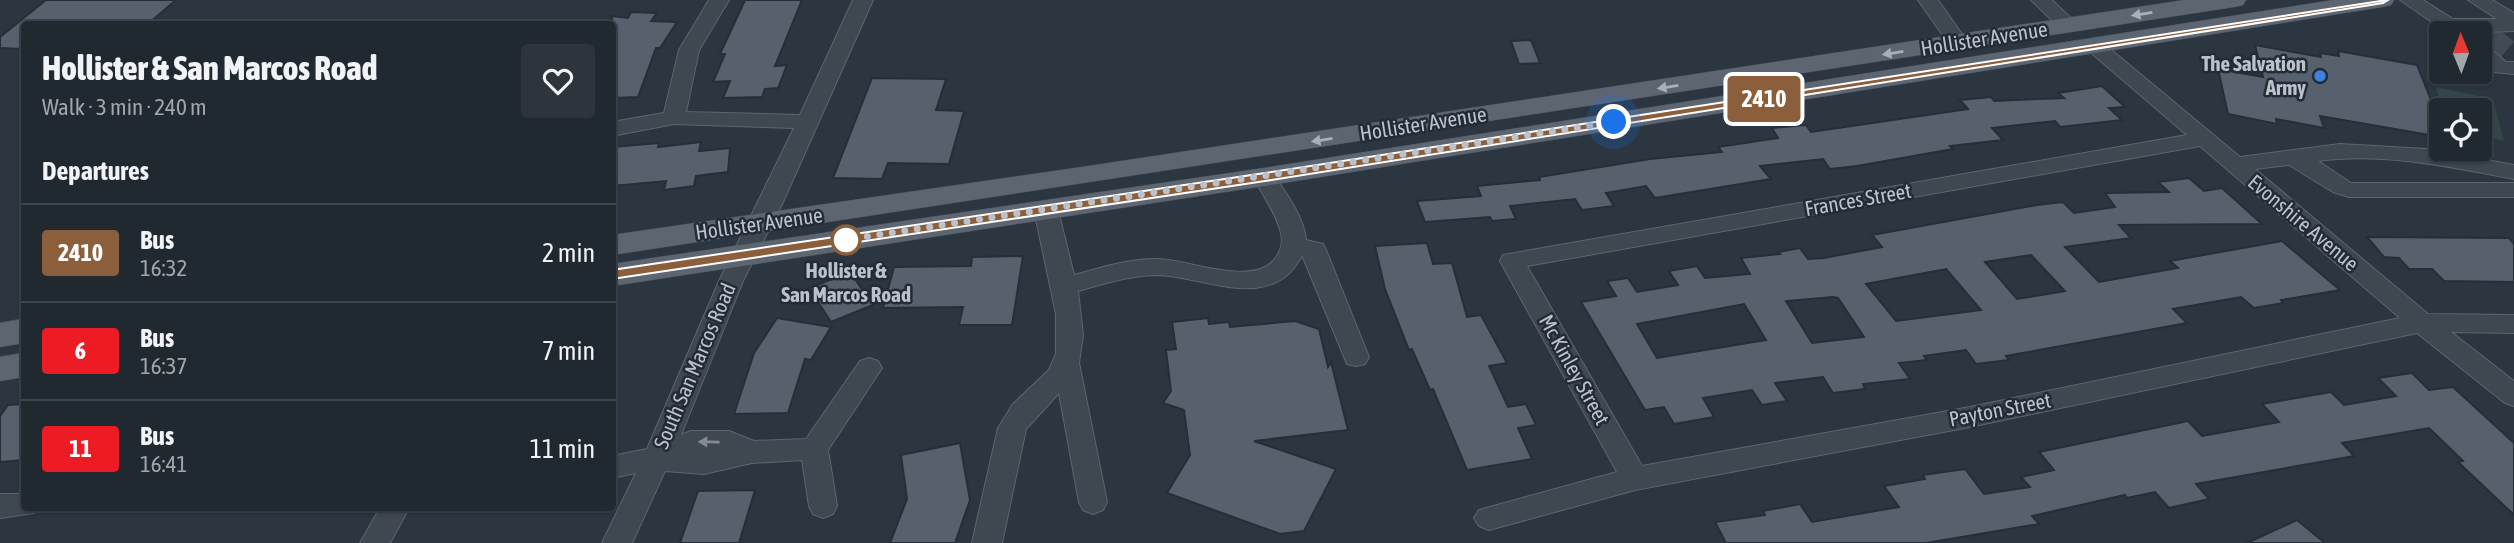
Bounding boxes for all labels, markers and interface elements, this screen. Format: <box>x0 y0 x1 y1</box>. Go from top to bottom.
one-way arrow <box>2131 9 2153 20</box>
street label: Hollister Avenue <box>1919 16 2049 60</box>
north arrow <box>2429 21 2492 84</box>
map controls <box>2429 21 2492 161</box>
button: heart <box>521 44 595 118</box>
one-way arrow <box>1882 48 1904 59</box>
text: Hollister & San Marcos Road <box>42 49 377 87</box>
place label: The Salvation Army <box>2202 51 2306 99</box>
marker: The Salvation Army <box>2312 68 2328 84</box>
line badge: 2410 <box>1715 76 1813 122</box>
one-way arrow <box>1657 82 1679 93</box>
text: 2410 <box>1741 85 1787 112</box>
text: Walk · 3 min · 240 m <box>42 94 206 120</box>
button: locate <box>2429 98 2492 161</box>
street label: Hollister Avenue <box>1358 101 1488 145</box>
your location <box>1596 104 1631 139</box>
one-way arrow <box>1311 135 1333 146</box>
text: Departures <box>42 156 149 186</box>
street label: Evonshire Avenue <box>2244 169 2364 275</box>
street label: Frances Street <box>1803 178 1913 220</box>
street label: Hollister Avenue <box>694 202 824 244</box>
text: Bus <box>140 225 174 255</box>
marker: Hollister & San Marcos Road <box>831 225 861 255</box>
text: 2 min <box>542 238 595 268</box>
text: 2410 <box>58 239 103 266</box>
text: 16:32 <box>140 255 187 281</box>
place label: Hollister & San Marcos Road <box>781 258 911 306</box>
street label: South San Marcos Road <box>648 279 740 452</box>
street label: Mc Kinley Street <box>1535 310 1615 429</box>
text: Bus <box>140 323 174 353</box>
text: 7 min <box>542 336 595 366</box>
text: 6 <box>75 337 86 364</box>
text: 16:37 <box>140 353 187 379</box>
street label: Payton Street <box>1947 387 2053 431</box>
text: Bus <box>140 421 174 451</box>
text: 11 min <box>530 434 595 464</box>
text: 11 <box>69 435 92 462</box>
one-way arrow <box>698 436 720 448</box>
text: 16:41 <box>140 451 187 477</box>

